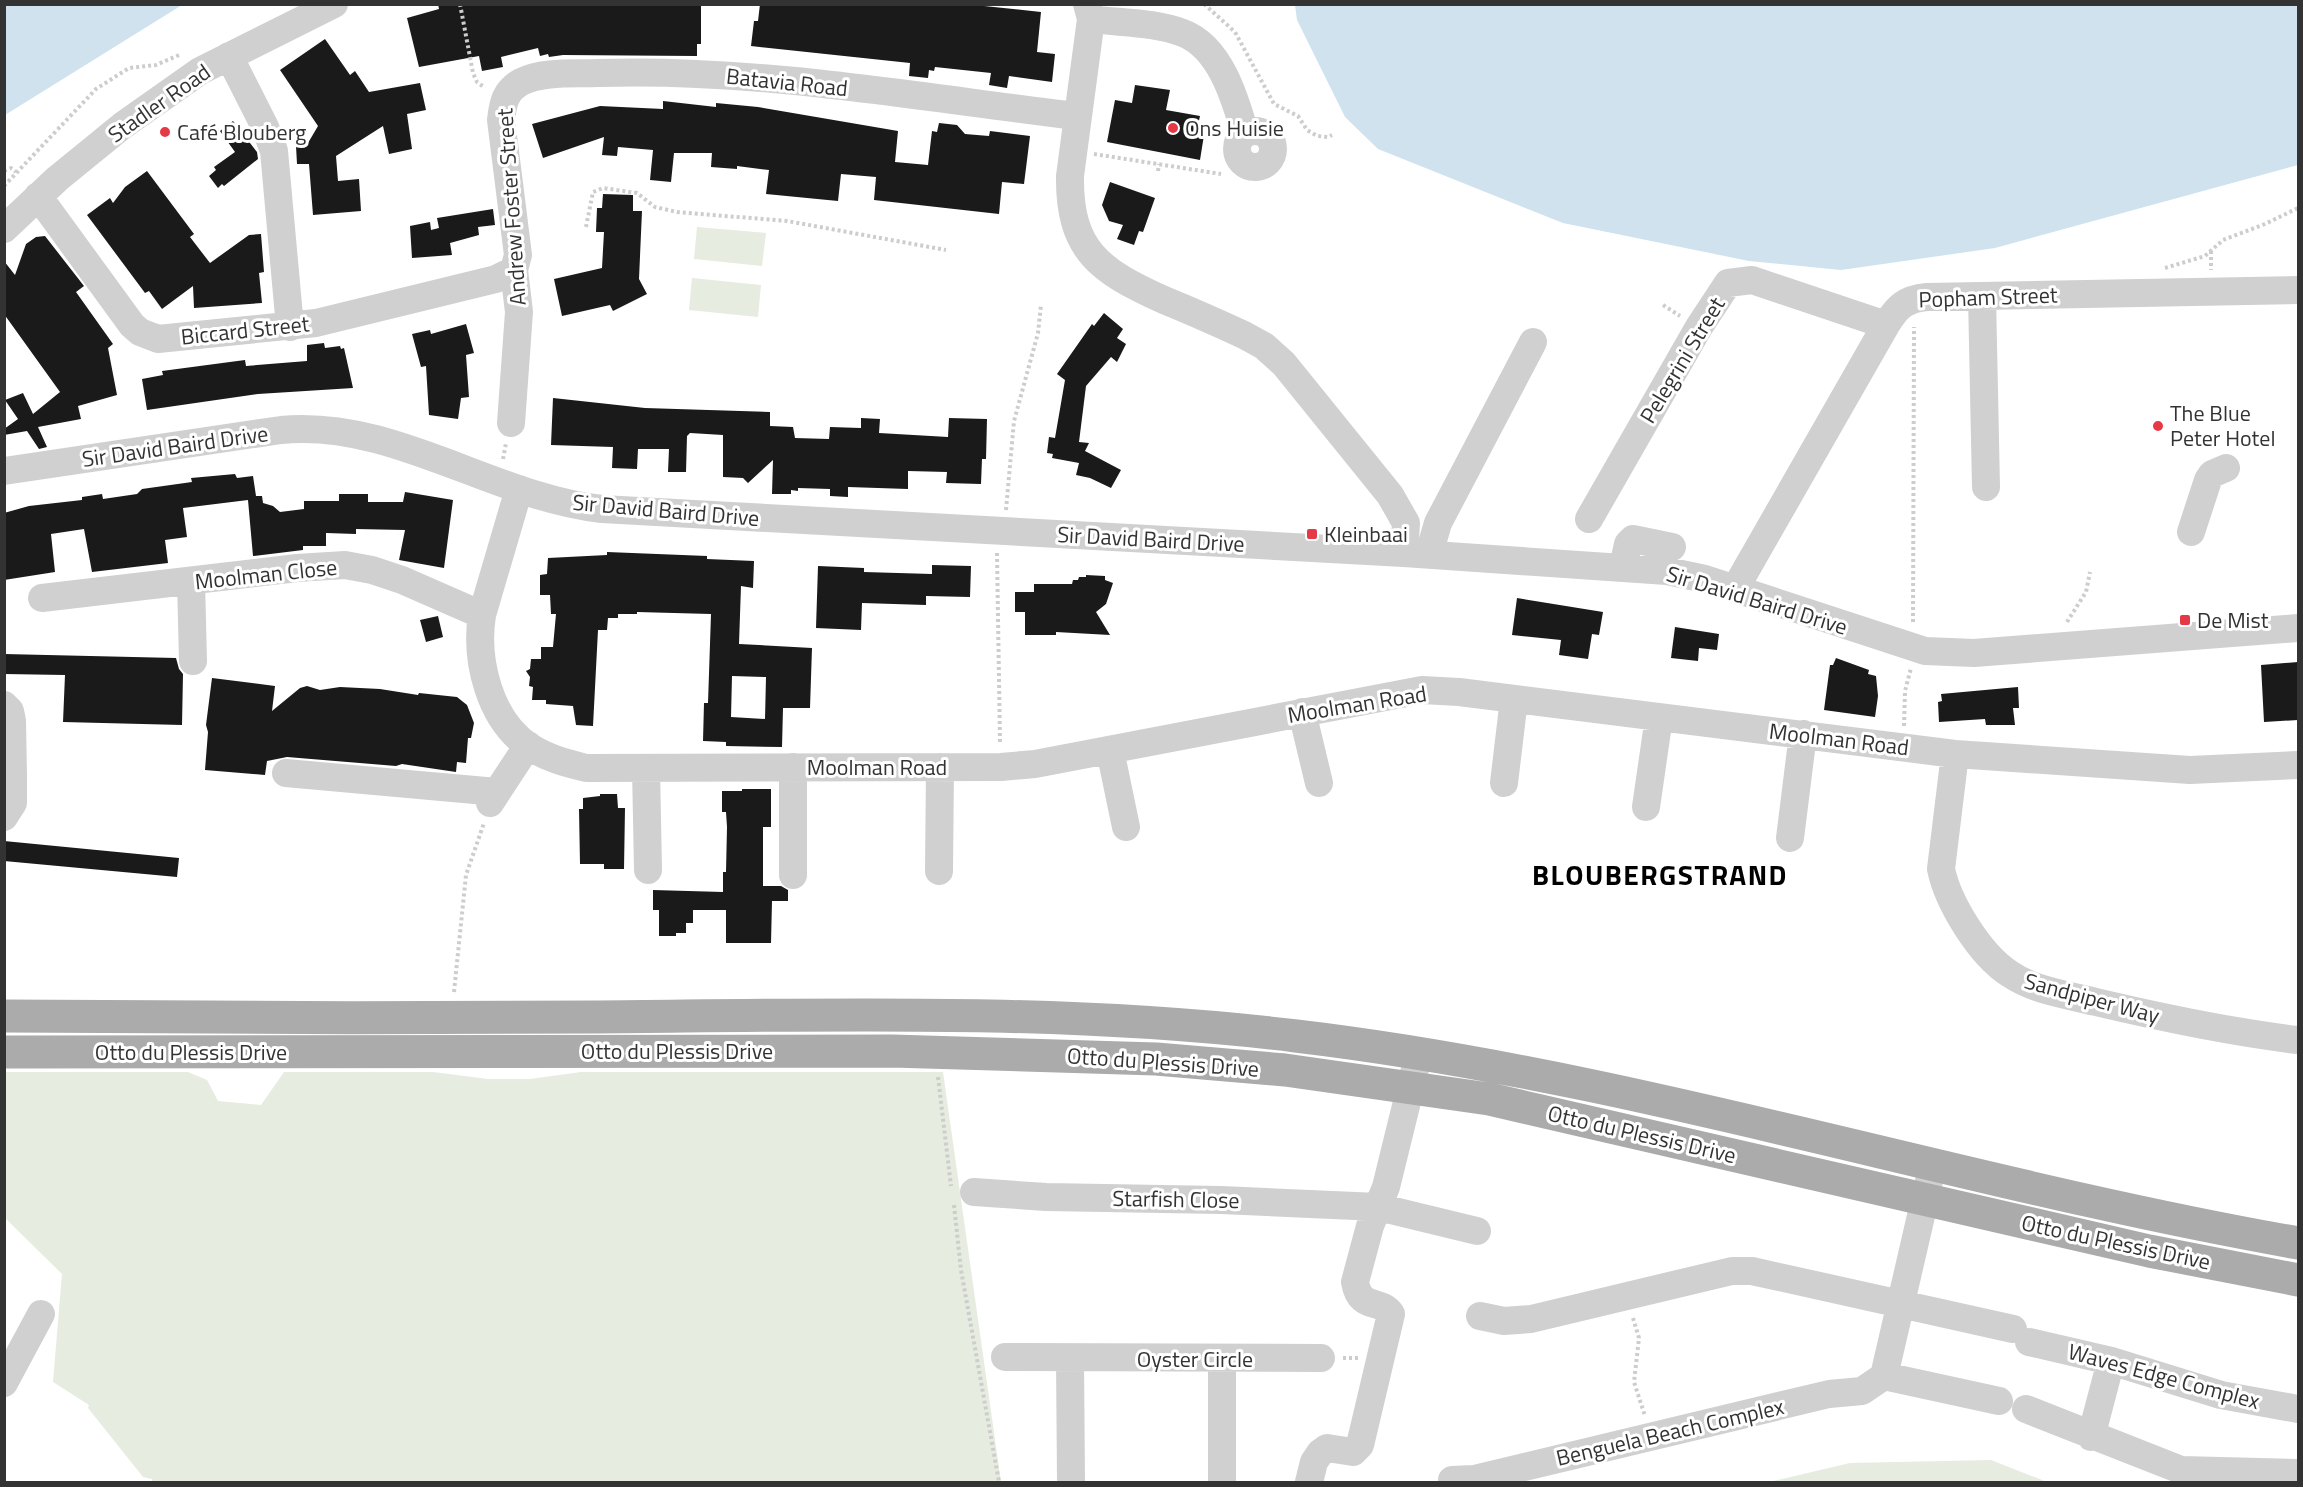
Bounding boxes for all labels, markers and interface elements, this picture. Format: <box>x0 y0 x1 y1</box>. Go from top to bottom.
street label: Stadler Road <box>101 55 217 151</box>
street label: Batavia Road <box>725 59 849 105</box>
street label: Andrew Foster Street <box>487 107 535 307</box>
place label: Ons Huisie <box>1185 111 1284 145</box>
place label: Café Blouberg <box>177 115 306 149</box>
marker: Ons Huisie <box>1166 121 1180 135</box>
marker: Café Blouberg <box>158 125 172 139</box>
street label: Popham Street <box>1918 278 2058 316</box>
street label: Pelegrini Street <box>1631 290 1733 430</box>
street label: Biccard Street <box>179 306 311 354</box>
place label: The Blue Peter Hotel <box>2170 396 2275 455</box>
street label: Sir David Baird Drive <box>80 416 270 476</box>
marker: The Blue Peter Hotel <box>2151 419 2165 433</box>
street label: Sir David Baird Drive <box>571 485 761 535</box>
street label: Sir David Baird Drive <box>1056 517 1246 561</box>
place label: Kleinbaai <box>1324 517 1408 551</box>
marker: Kleinbaai <box>1305 527 1319 541</box>
street label: Moolman Close <box>193 550 339 598</box>
street label: Sir David Baird Drive <box>1662 556 1852 644</box>
place label: De Mist <box>2197 603 2269 637</box>
marker: De Mist <box>2178 613 2192 627</box>
street label: Moolman Road <box>1285 676 1429 732</box>
street label: Moolman Road <box>1767 714 1911 764</box>
street label: Moolman Road <box>807 750 947 784</box>
district label: BLOUBERGSTRAND <box>1532 853 1788 896</box>
street label: Sandpiper Way <box>2021 964 2164 1032</box>
street label: Otto du Plessis Drive <box>581 1034 773 1068</box>
street label: Otto du Plessis Drive <box>95 1035 287 1069</box>
street label: Otto du Plessis Drive <box>1066 1038 1260 1086</box>
street label: Otto du Plessis Drive <box>1544 1096 1740 1172</box>
street label: Starfish Close <box>1112 1181 1240 1217</box>
street label: Otto du Plessis Drive <box>2018 1205 2214 1279</box>
street label: Waves Edge Complex <box>2065 1334 2264 1418</box>
street label: Oyster Circle <box>1137 1342 1253 1376</box>
street label: Benguela Beach Complex <box>1553 1389 1787 1475</box>

